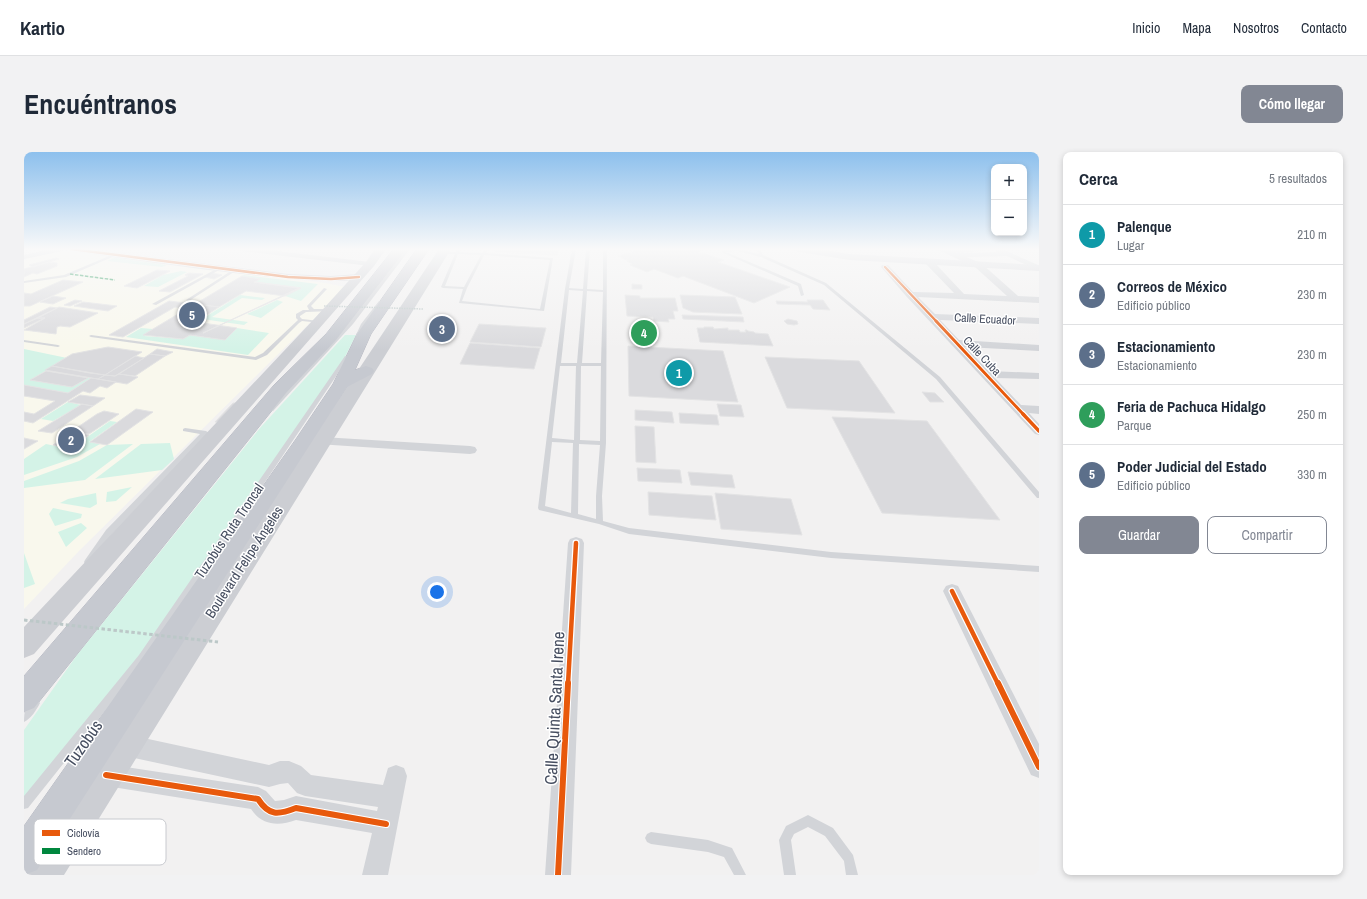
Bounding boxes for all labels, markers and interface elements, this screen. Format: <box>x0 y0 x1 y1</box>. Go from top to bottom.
text: Kartio <box>20 15 65 41</box>
text: Inicio <box>1132 19 1160 37</box>
text: Mapa <box>1182 19 1211 37</box>
text: Nosotros <box>1233 19 1279 37</box>
text: Contacto <box>1301 19 1347 37</box>
text: Encuéntranos <box>24 85 177 123</box>
button: Cómo llegar <box>1241 85 1343 123</box>
map controls <box>991 164 1027 236</box>
button: + <box>991 164 1027 200</box>
text: Cerca <box>1079 167 1118 190</box>
text: 5 resultados <box>1269 170 1327 187</box>
button: − <box>991 200 1027 236</box>
text: Palenque <box>1117 216 1172 237</box>
text: 1 <box>1089 226 1095 243</box>
text: 210 m <box>1297 226 1327 243</box>
text: Lugar <box>1117 237 1144 254</box>
text: Correos de México <box>1117 276 1227 297</box>
text: 2 <box>1089 286 1095 303</box>
text: 230 m <box>1297 286 1327 303</box>
text: Edificio público <box>1117 297 1191 314</box>
pin: 5 <box>179 300 205 330</box>
street label: Calle Ecuador <box>954 309 1017 329</box>
pin: 3 <box>429 314 455 344</box>
pin: 4 <box>631 318 657 348</box>
street label: Calle Cuba <box>960 333 1005 380</box>
text: Estacionamiento <box>1117 336 1215 357</box>
text: 3 <box>1089 346 1095 363</box>
text: 230 m <box>1297 346 1327 363</box>
text: Estacionamiento <box>1117 357 1197 374</box>
pin: 1 <box>666 358 692 388</box>
text: Feria de Pachuca Hidalgo <box>1117 396 1266 417</box>
text: 4 <box>1089 406 1095 423</box>
text: 250 m <box>1297 406 1327 423</box>
text: Parque <box>1117 417 1151 434</box>
pin: 2 <box>58 425 84 455</box>
text: Poder Judicial del Estado <box>1117 456 1267 477</box>
text: 5 <box>1089 466 1095 483</box>
text: 330 m <box>1297 466 1327 483</box>
text: Edificio público <box>1117 477 1191 494</box>
street label: Tuzobús Ruta Troncal <box>190 480 268 582</box>
street label: Boulevard Felipe Ángeles <box>201 502 287 622</box>
button: Guardar <box>1079 516 1199 554</box>
button: Compartir <box>1207 516 1327 554</box>
your location <box>427 582 447 602</box>
street label: Calle Quinta Santa Irene <box>539 631 570 785</box>
street label: Tuzobús <box>59 715 107 771</box>
legend <box>34 819 166 865</box>
text: Ciclovía <box>67 826 100 840</box>
text: Sendero <box>67 844 101 858</box>

